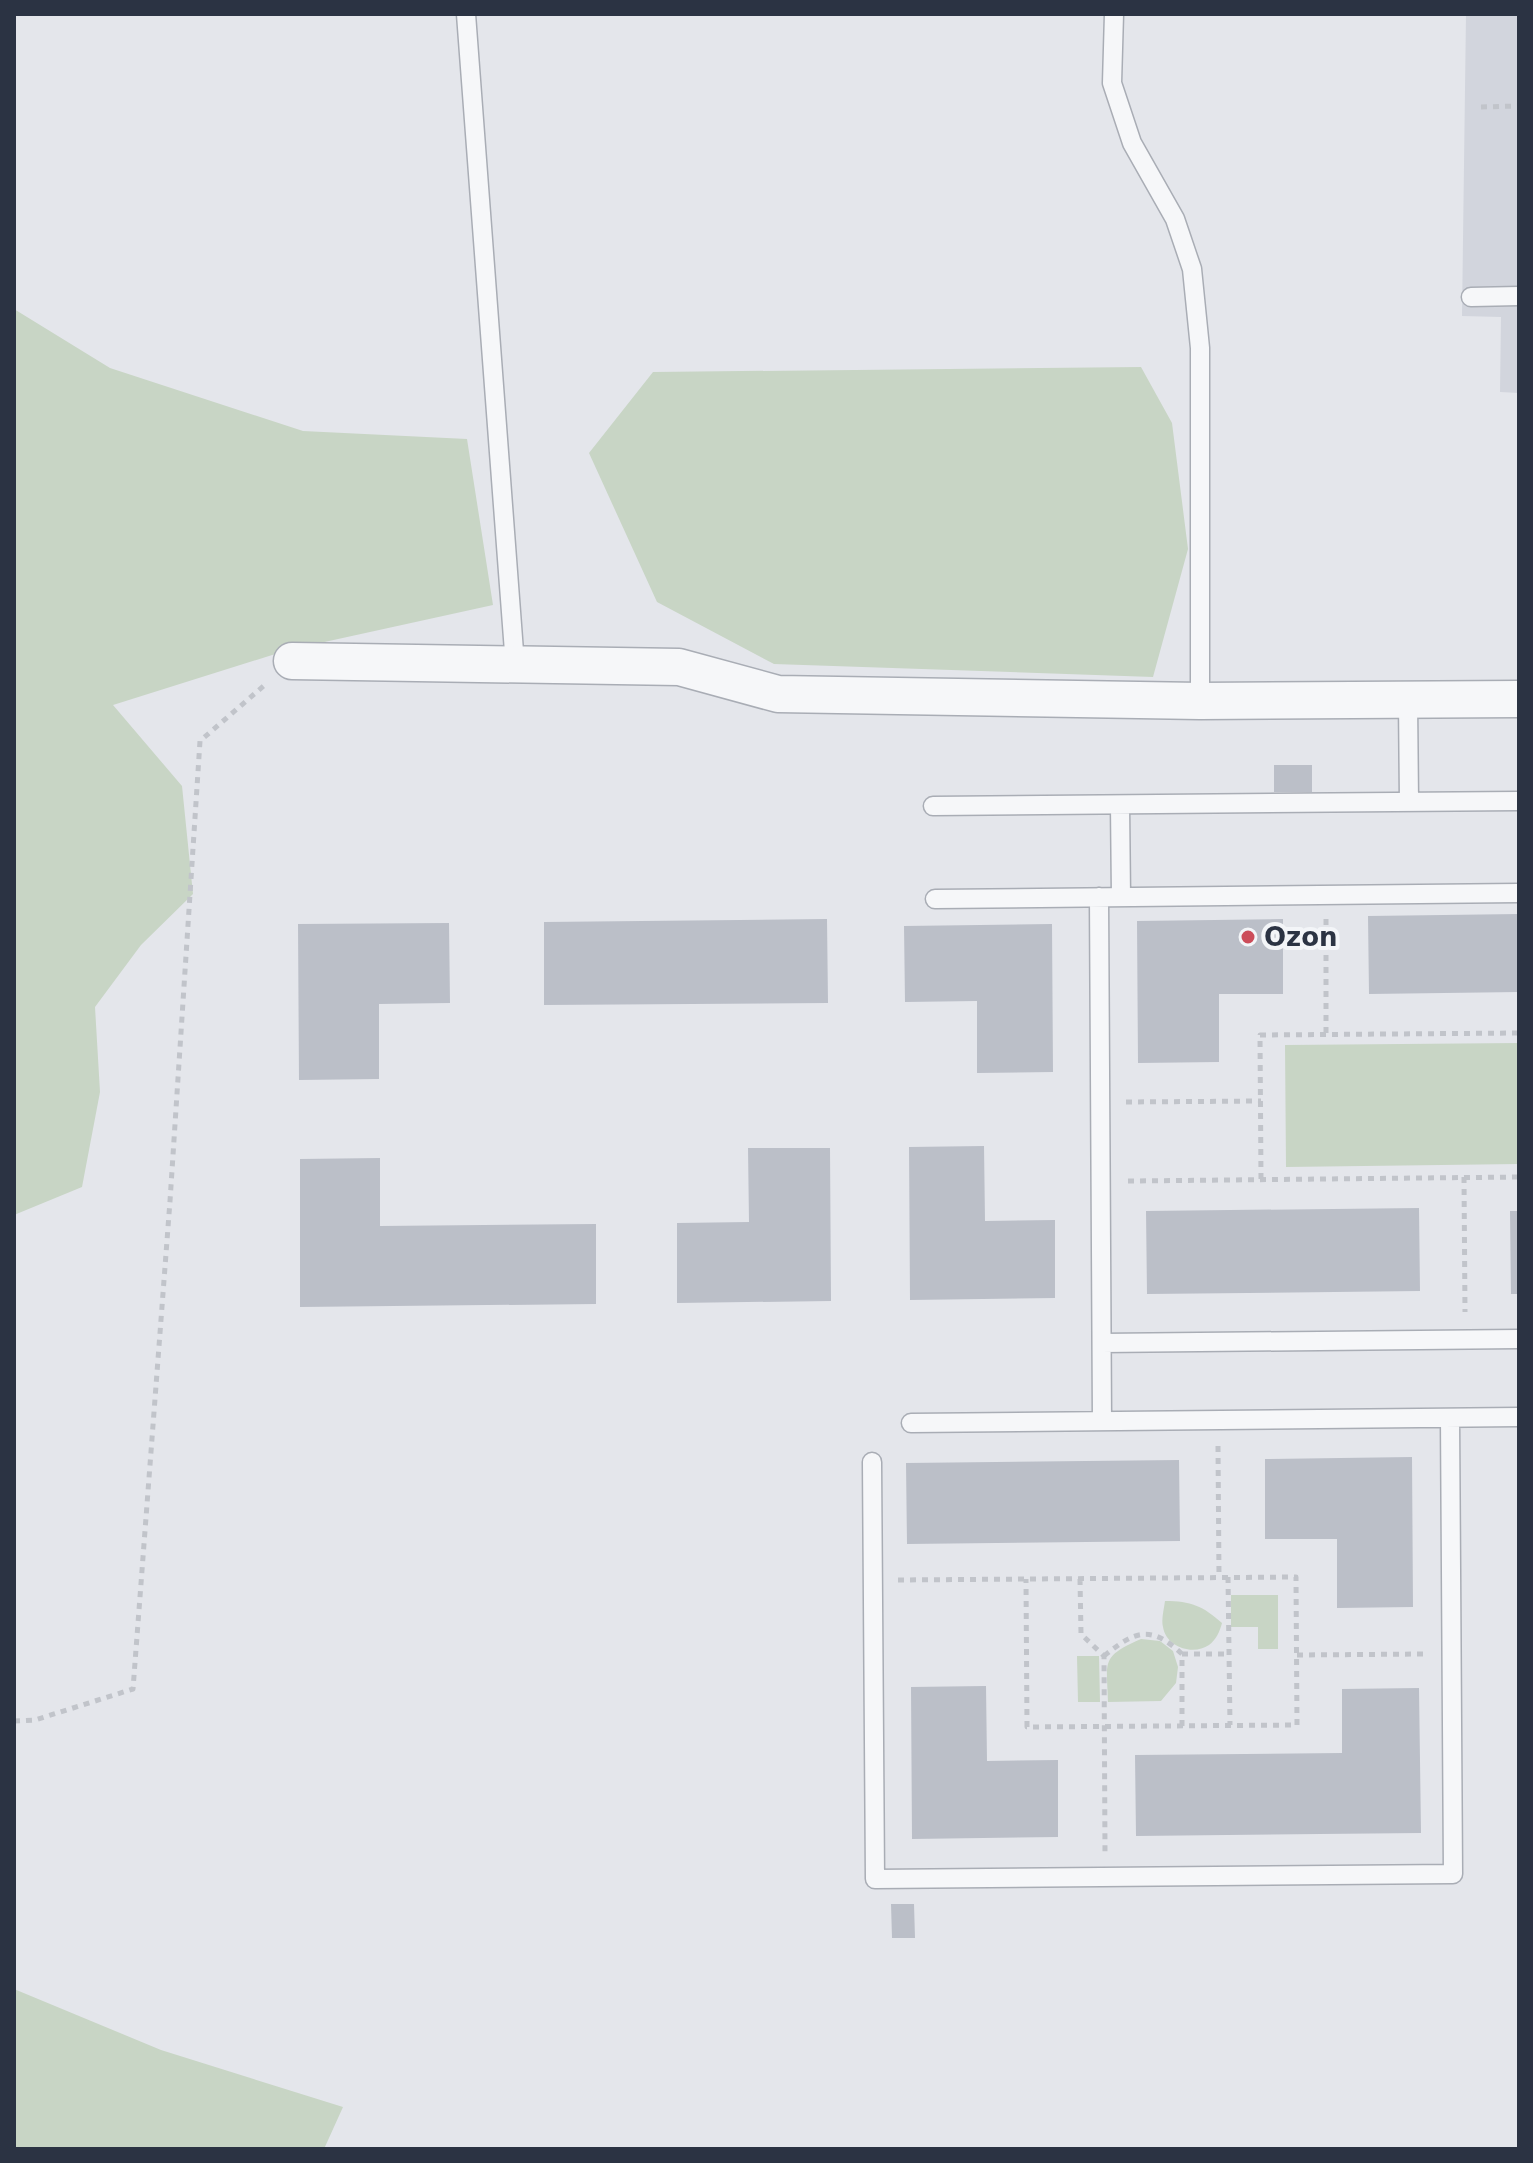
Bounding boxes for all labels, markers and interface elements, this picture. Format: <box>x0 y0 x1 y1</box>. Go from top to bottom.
place label: Ozon <box>1264 922 1338 952</box>
marker: Ozon <box>1239 928 1257 946</box>

